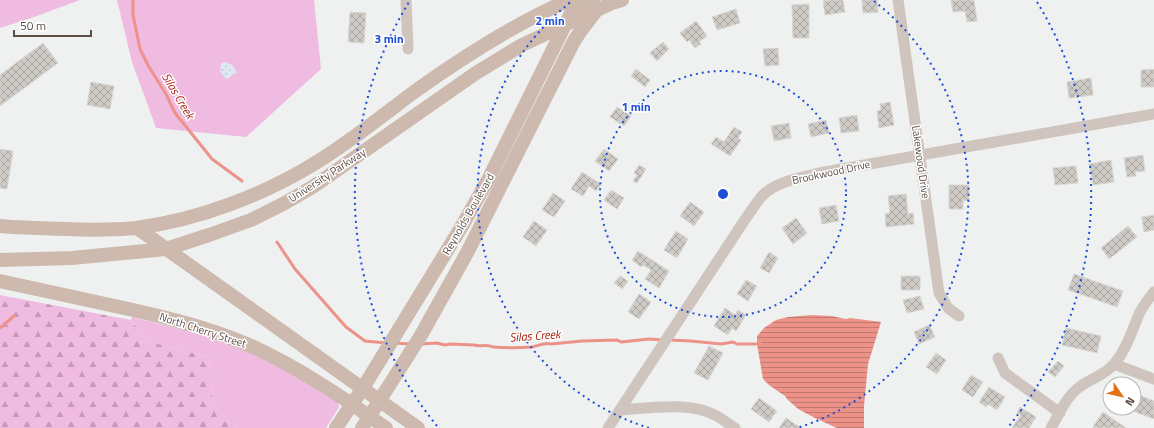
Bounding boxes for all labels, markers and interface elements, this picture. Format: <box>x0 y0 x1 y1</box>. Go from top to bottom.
text: 2 min <box>535 11 565 30</box>
scale bar <box>14 12 91 38</box>
text: 50 m <box>20 16 46 35</box>
text: 3 min <box>374 29 404 48</box>
water label: Silas Creek <box>157 69 201 124</box>
text: 1 min <box>621 97 651 116</box>
street label: Lakewood Drive <box>908 124 934 200</box>
street label: University Parkway <box>285 144 369 206</box>
street label: Brookwood Drive <box>790 156 872 188</box>
street label: Reynolds Boulevard <box>438 170 498 258</box>
centre of rings <box>716 187 730 201</box>
street label: North Cherry Street <box>158 308 249 352</box>
water label: Silas Creek <box>509 324 563 347</box>
north arrow <box>1102 376 1142 416</box>
text: N <box>1122 394 1139 409</box>

